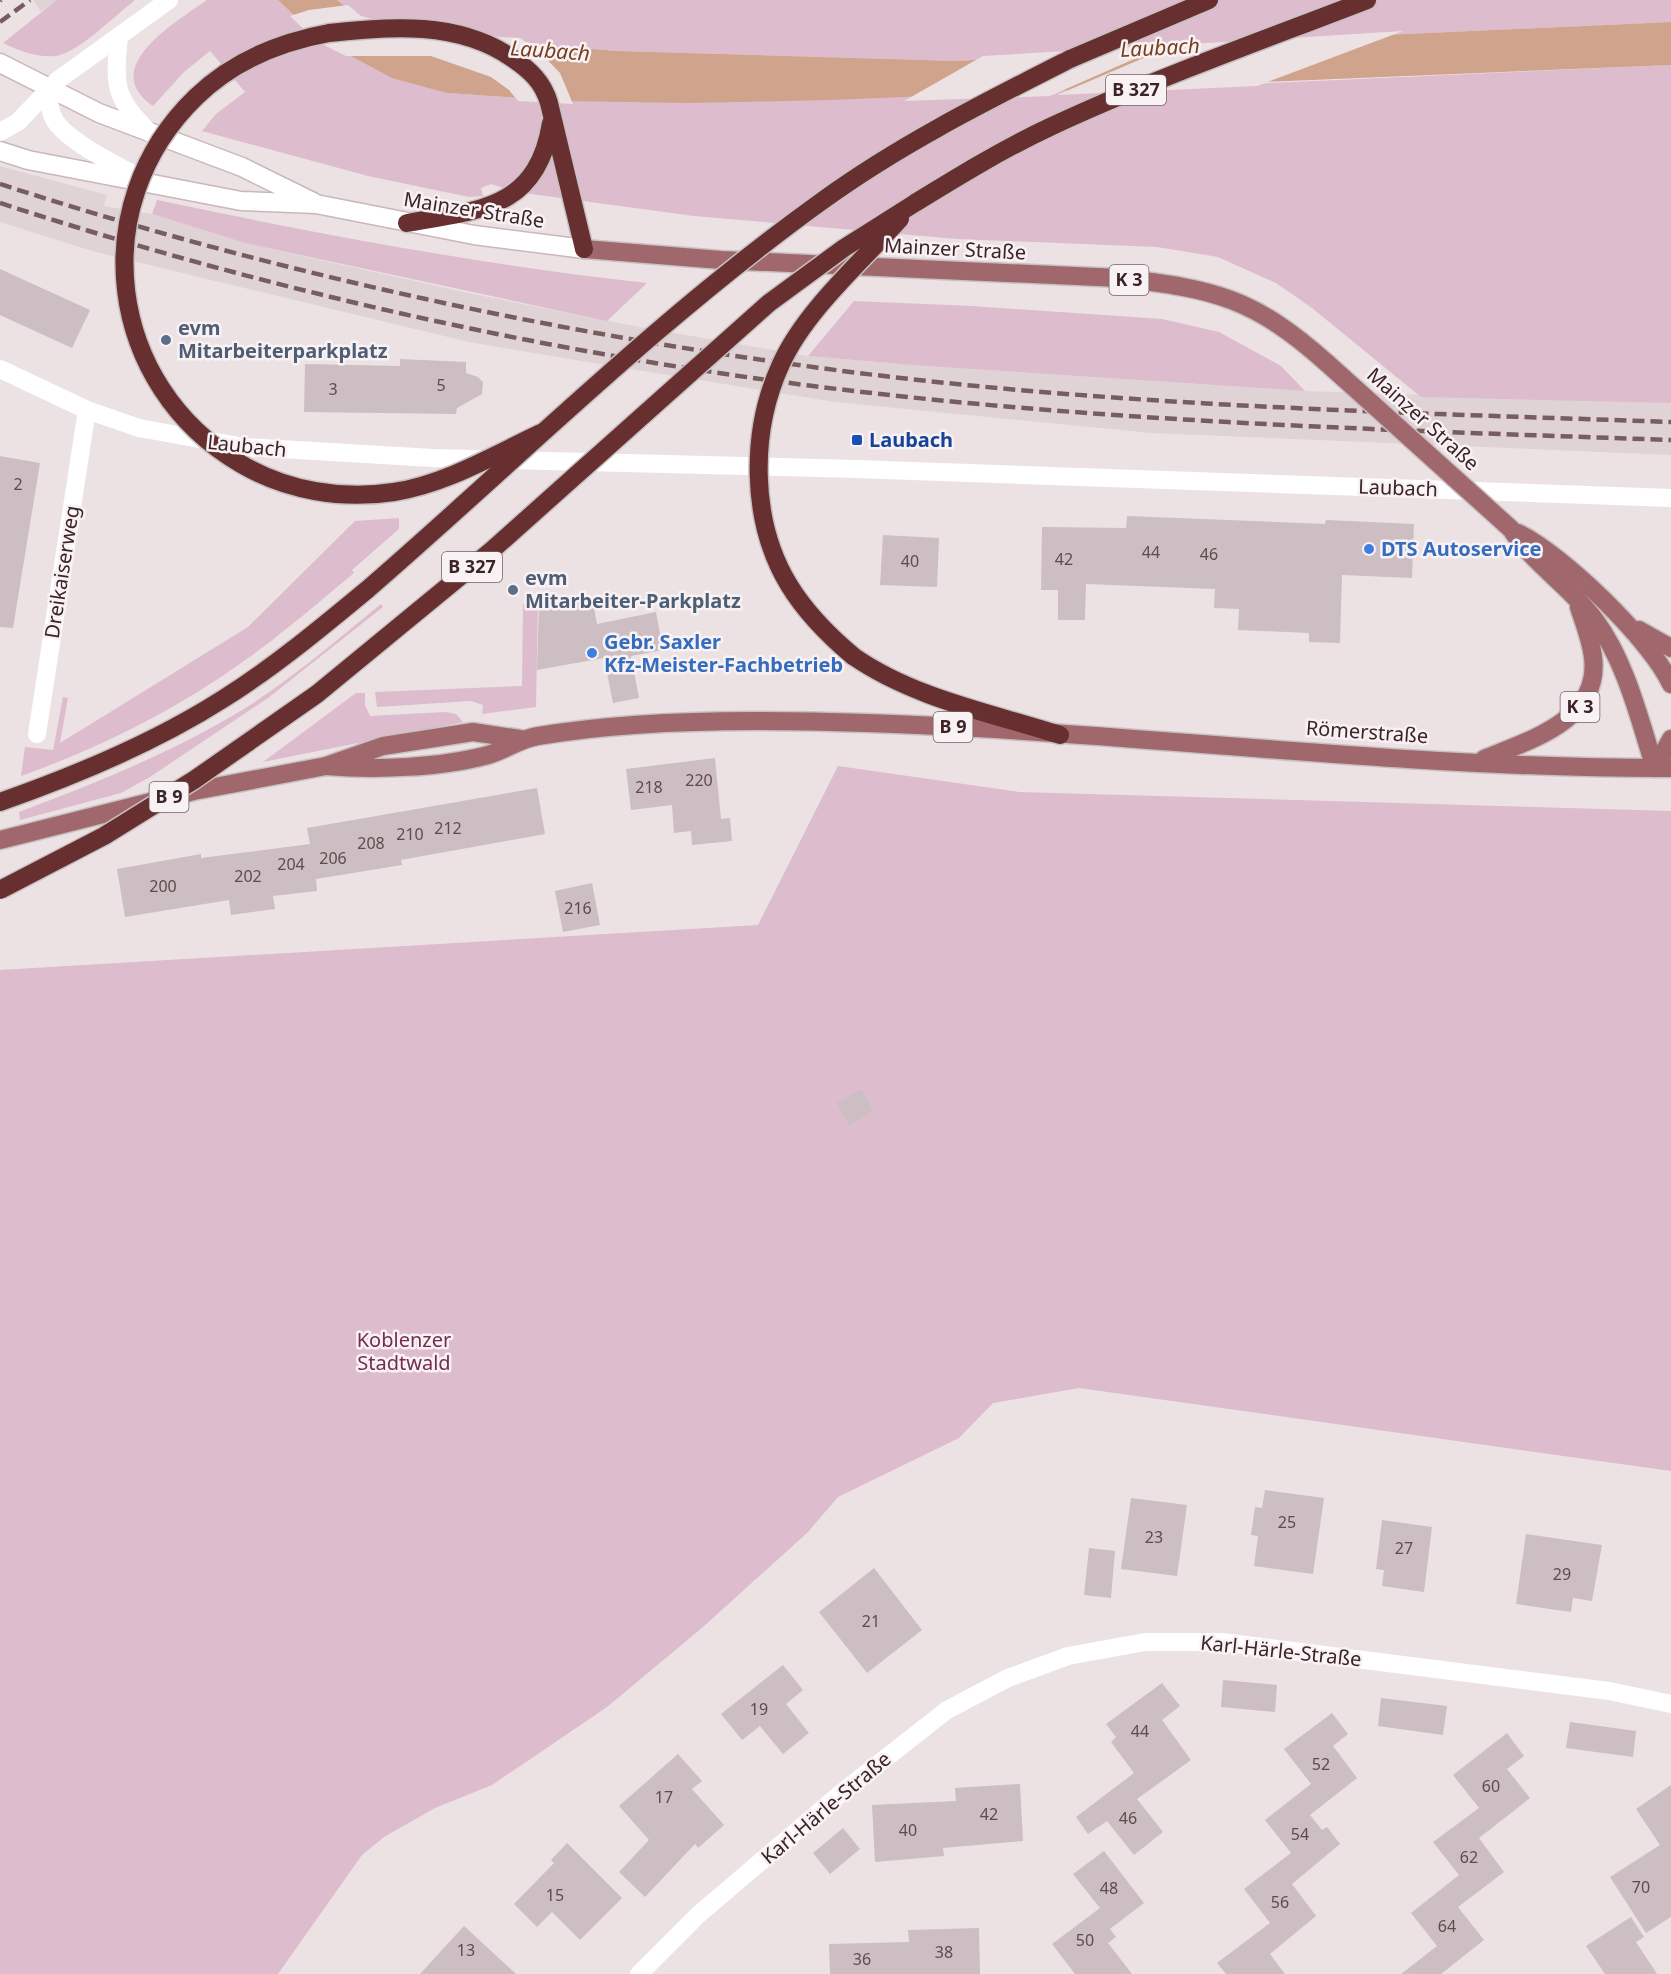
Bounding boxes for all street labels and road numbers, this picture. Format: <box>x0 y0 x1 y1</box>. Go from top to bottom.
road number: B 327 <box>1106 75 1166 105</box>
street label: Mainzer Straße <box>402 185 546 234</box>
street label: Mainzer Straße <box>883 231 1027 266</box>
road number: K 3 <box>1110 265 1148 295</box>
street label: Mainzer Straße <box>1361 361 1485 476</box>
street label: Laubach <box>206 428 288 463</box>
street label: Laubach <box>1358 473 1438 502</box>
street label: Dreikaiserweg <box>38 503 85 640</box>
road number: B 327 <box>442 552 502 582</box>
road number: K 3 <box>1560 692 1600 722</box>
road number: B 9 <box>934 712 972 742</box>
street label: Römerstraße <box>1305 714 1429 749</box>
road number: B 9 <box>150 782 188 812</box>
street label: Karl-Härle-Straße <box>1199 1629 1363 1672</box>
street label: Karl-Härle-Straße <box>755 1745 896 1870</box>

